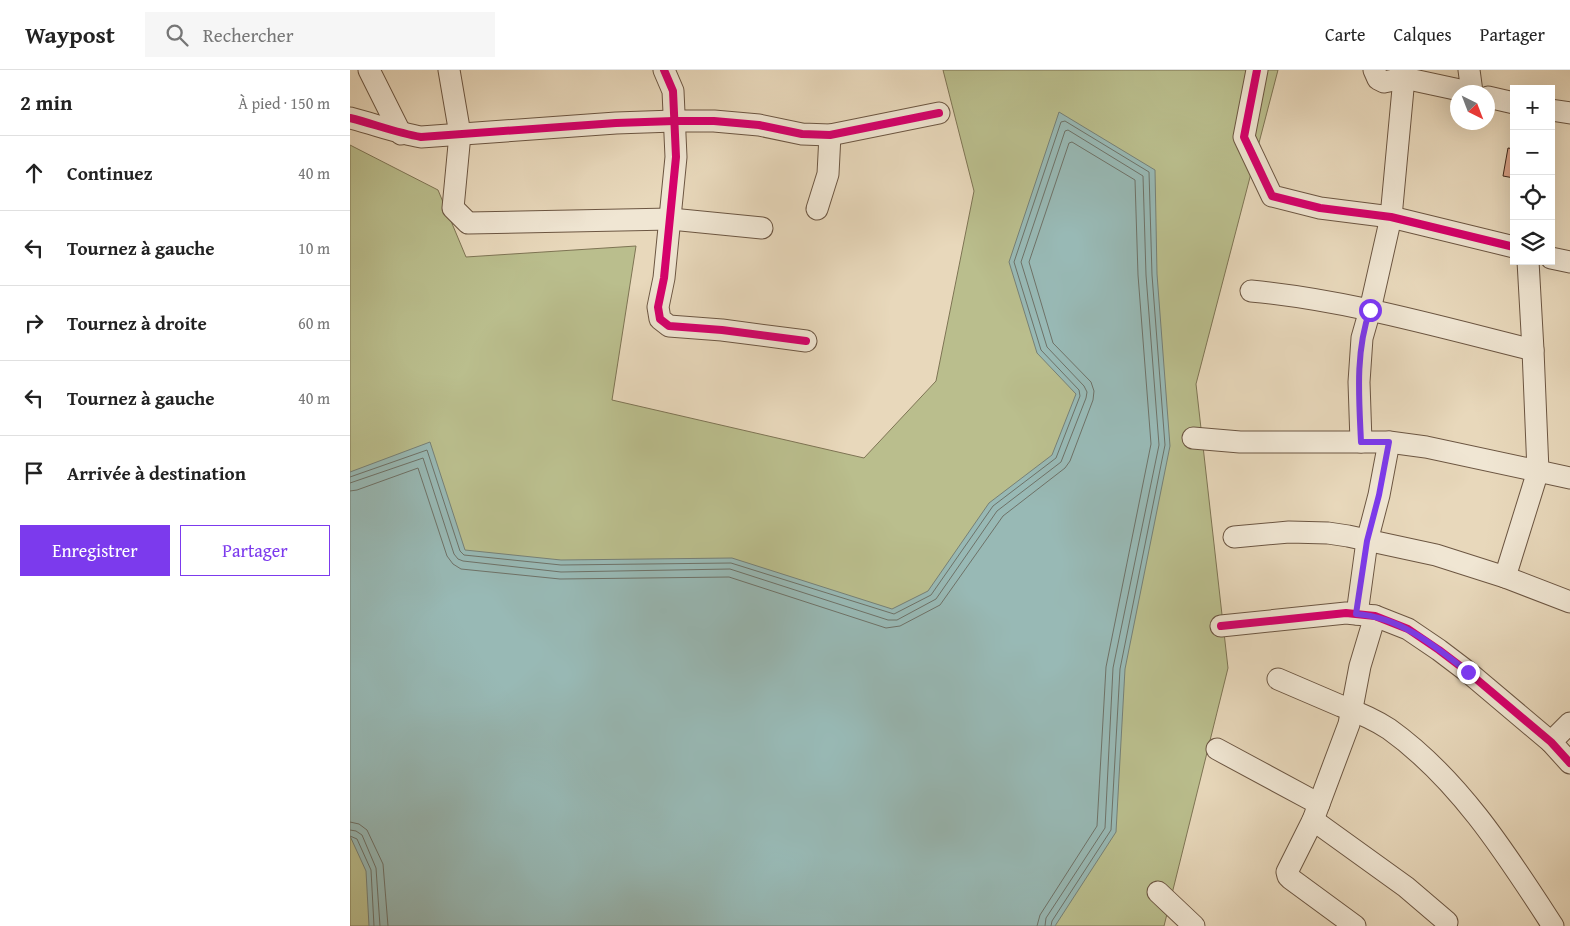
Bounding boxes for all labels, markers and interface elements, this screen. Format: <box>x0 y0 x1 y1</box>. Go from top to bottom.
search box <box>145 12 495 57</box>
text: Waypost <box>25 17 115 52</box>
icon: search <box>163 21 191 49</box>
text: Rechercher <box>203 21 294 49</box>
text: Carte <box>1325 21 1366 48</box>
text: Calques <box>1394 21 1452 48</box>
text: Partager <box>1480 21 1545 48</box>
north arrow <box>1450 85 1495 130</box>
map controls <box>1510 85 1555 265</box>
button: + <box>1510 85 1555 130</box>
text: 2 min <box>20 87 72 118</box>
text: À pied · 150 m <box>238 91 330 115</box>
button: − <box>1510 130 1555 175</box>
icon: ahead <box>20 159 48 187</box>
text: Continuez <box>67 159 153 187</box>
text: 40 m <box>298 161 330 185</box>
button: locate <box>1510 175 1555 220</box>
button: layers <box>1510 220 1555 265</box>
icon: left <box>20 234 48 262</box>
text: Tournez à gauche <box>67 234 215 262</box>
text: 10 m <box>298 236 330 260</box>
route start <box>1359 299 1382 322</box>
icon: right <box>20 309 48 337</box>
text: Tournez à droite <box>67 309 207 337</box>
text: 60 m <box>298 311 330 335</box>
icon: left <box>20 384 48 412</box>
text: Tournez à gauche <box>67 384 215 412</box>
text: 40 m <box>298 386 330 410</box>
icon: arrive <box>20 459 48 487</box>
text: Arrivée à destination <box>67 459 246 487</box>
button: Enregistrer <box>20 525 170 576</box>
button: Partager <box>180 525 330 576</box>
route end <box>1457 661 1480 684</box>

